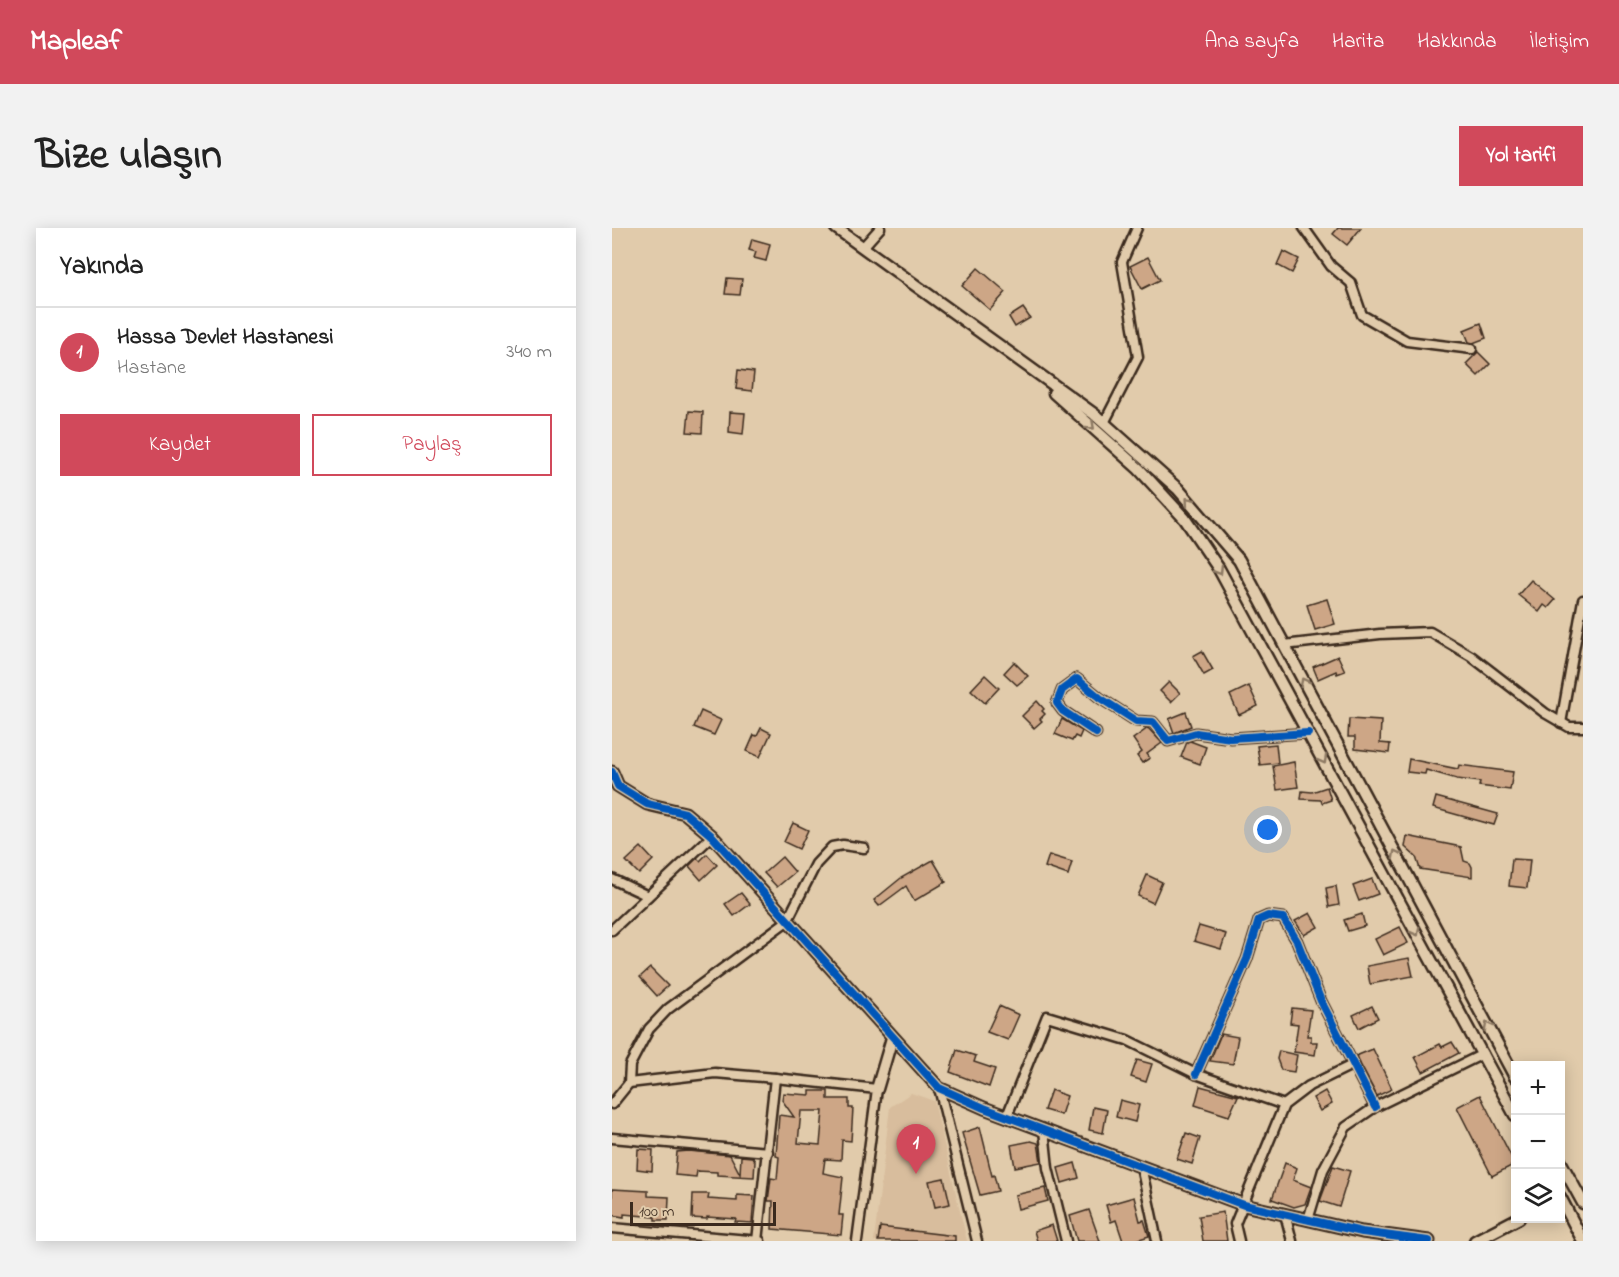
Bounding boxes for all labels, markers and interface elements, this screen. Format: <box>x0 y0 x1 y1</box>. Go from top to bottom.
text: Mapleaf <box>30 22 122 63</box>
text: Ana sayfa <box>1204 27 1299 57</box>
text: Harita <box>1332 27 1384 57</box>
text: Hakkında <box>1417 27 1497 57</box>
text: İletişim <box>1530 27 1589 57</box>
text: Bize ulaşın <box>36 126 222 187</box>
button: Yol tarifi <box>1459 126 1583 186</box>
text: Yakında <box>60 248 144 286</box>
text: Hassa Devlet Hastanesi <box>117 322 333 354</box>
text: 1 <box>76 338 83 367</box>
text: 340 m <box>506 338 552 367</box>
text: Hastane <box>117 354 186 383</box>
button: Kaydet <box>60 414 300 476</box>
button: Paylaş <box>312 414 552 476</box>
one-way arrow <box>1084 419 1094 430</box>
one-way arrow <box>1185 497 1196 508</box>
one-way arrow <box>1212 565 1224 575</box>
one-way arrow <box>1300 678 1311 688</box>
one-way arrow <box>1316 754 1327 764</box>
your location <box>1253 815 1282 844</box>
one-way arrow <box>1392 850 1403 860</box>
one-way arrow <box>1409 925 1420 936</box>
one-way arrow <box>1484 1021 1495 1032</box>
map controls <box>1511 1061 1565 1223</box>
button: + <box>1511 1061 1565 1115</box>
button: − <box>1511 1115 1565 1169</box>
pin: 1 <box>896 1124 936 1174</box>
button: layers <box>1511 1169 1565 1223</box>
scale bar <box>630 1199 776 1226</box>
text: 100 m <box>639 1200 674 1224</box>

